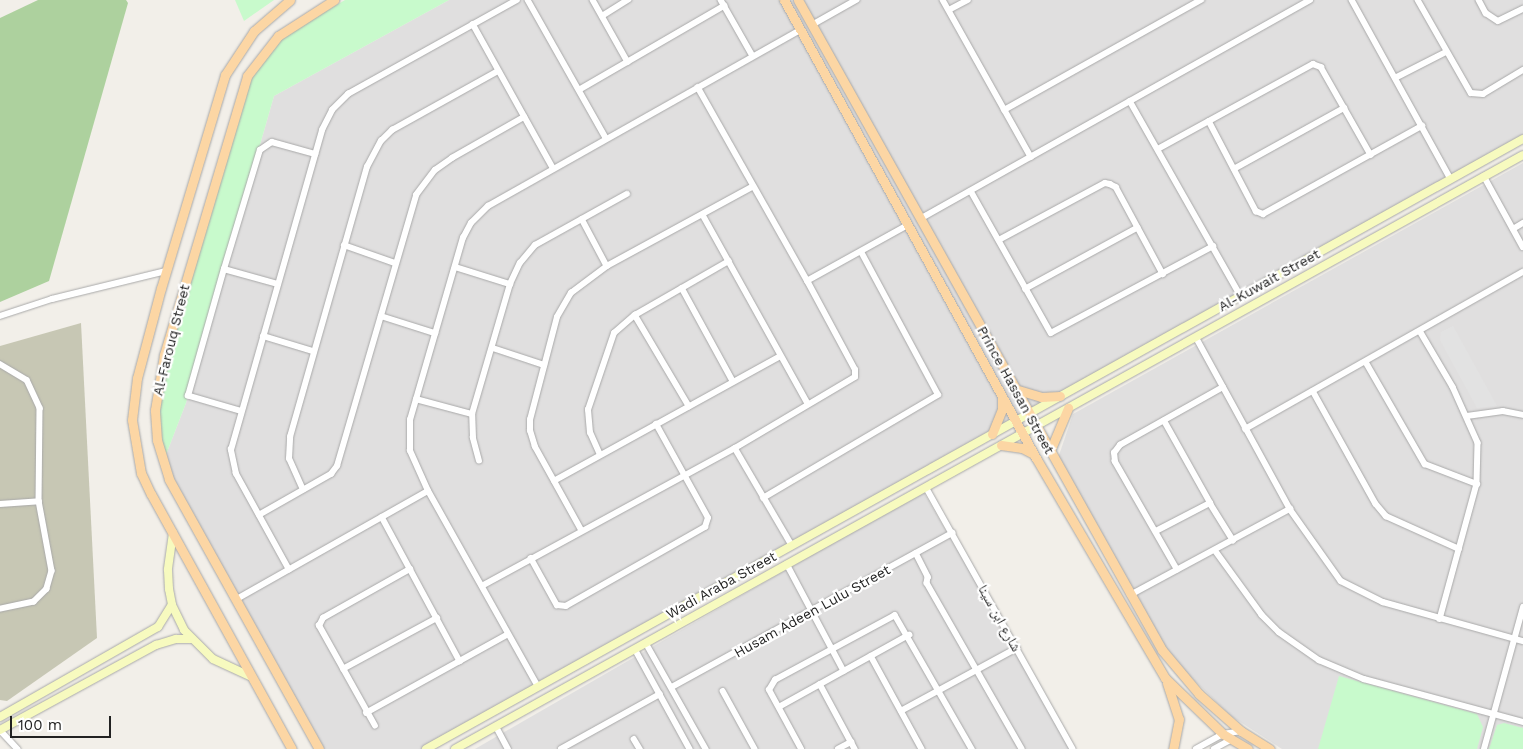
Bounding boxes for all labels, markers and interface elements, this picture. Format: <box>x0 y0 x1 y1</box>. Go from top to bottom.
street label: Al-Kuwait Street <box>1215 245 1323 315</box>
street label: Al-Farouq Street <box>149 283 193 397</box>
street label: Prince Hassan Street <box>974 323 1058 457</box>
street label: Wadi Araba Street <box>663 548 779 622</box>
street label: Husam Adeen Lulu Street <box>731 561 893 661</box>
street label: شارع ابن سينا <box>975 582 1025 654</box>
scale bar <box>12 706 114 738</box>
text: 100 m <box>18 716 62 734</box>

